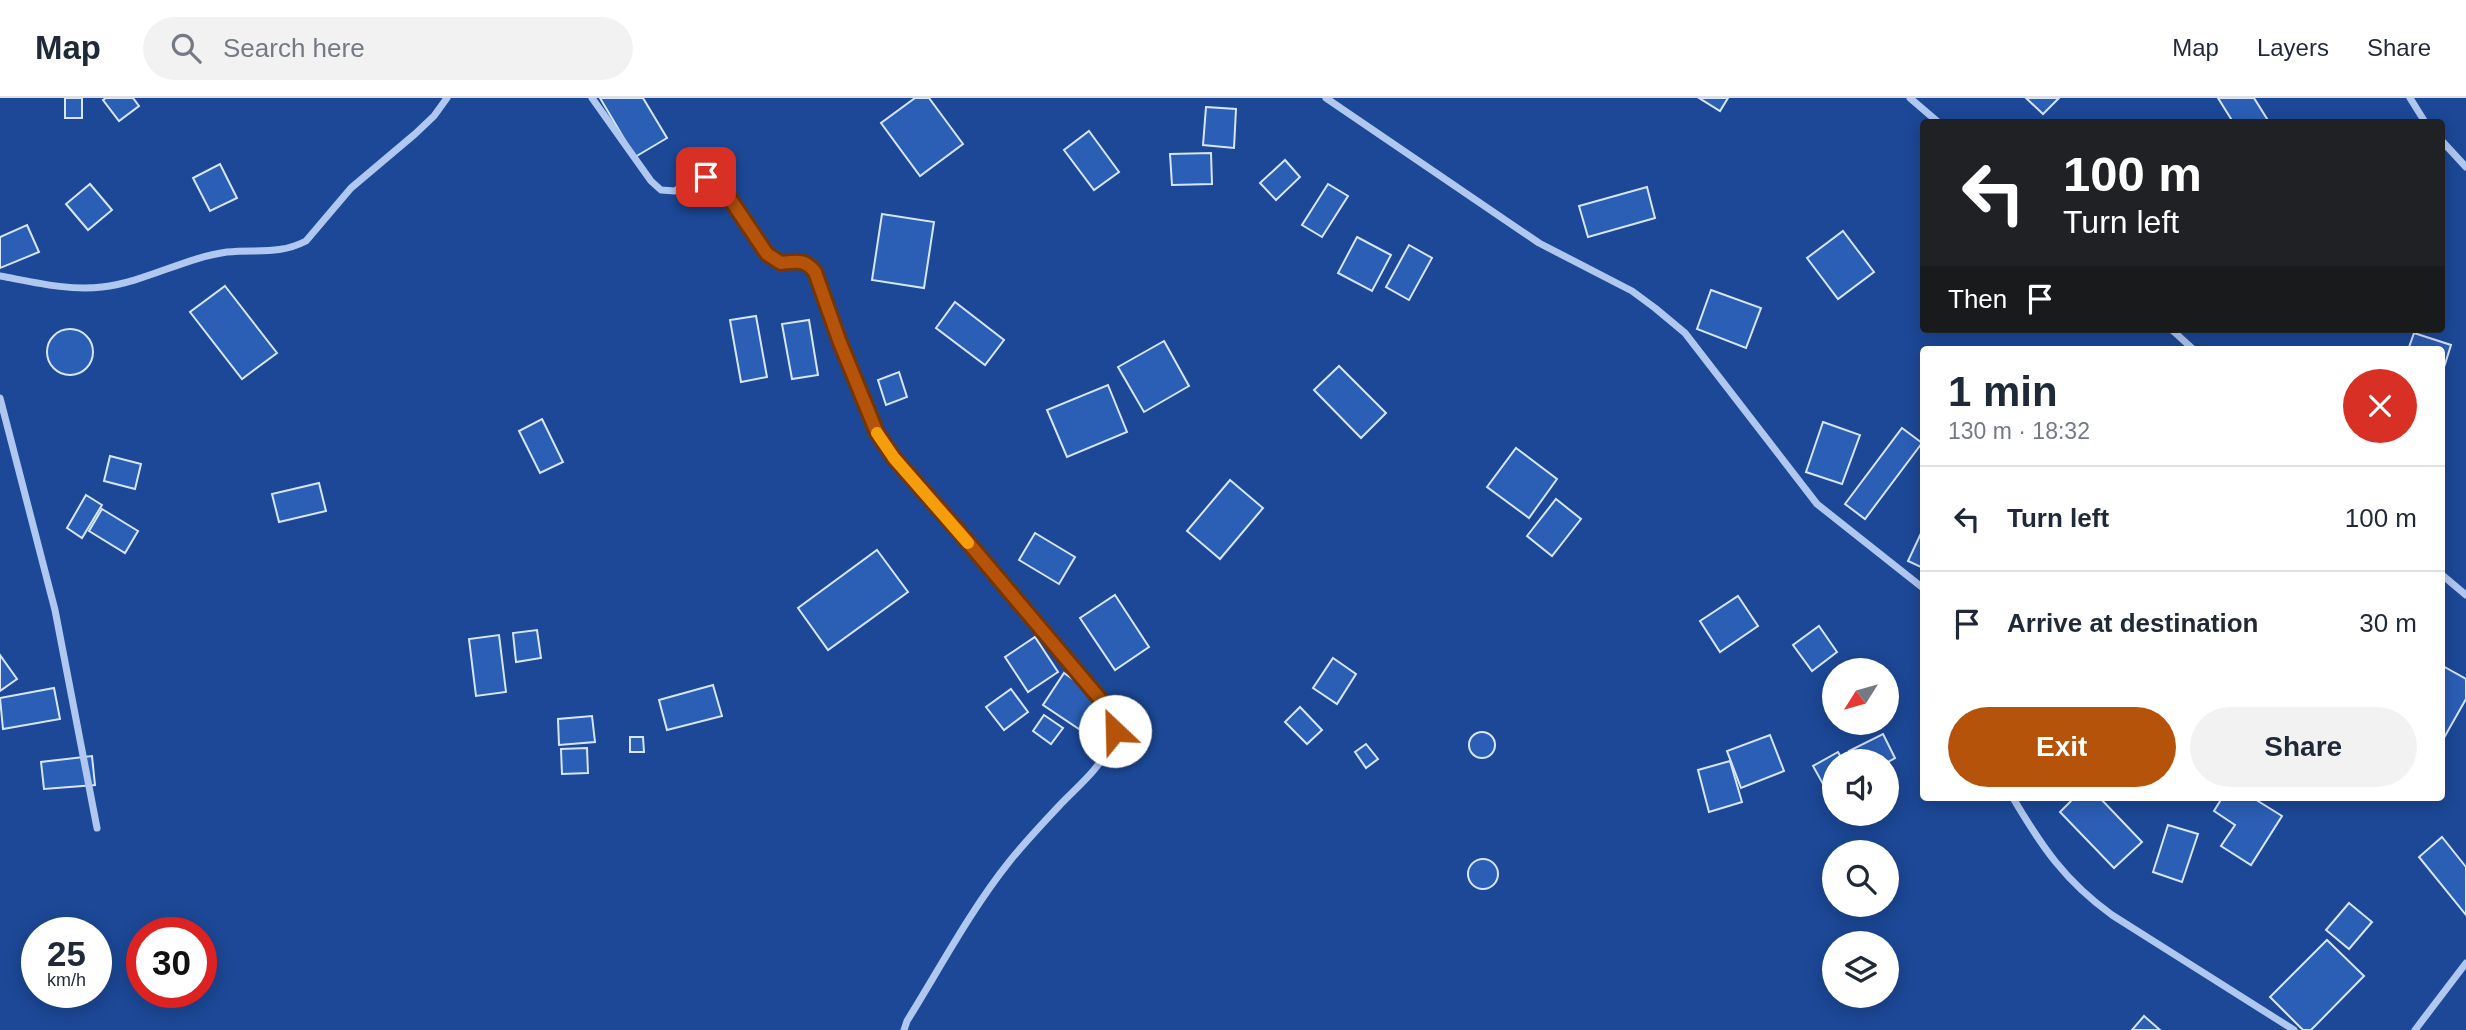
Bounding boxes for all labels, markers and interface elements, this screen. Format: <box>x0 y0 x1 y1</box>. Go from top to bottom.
search box <box>143 17 633 80</box>
text: Map <box>35 29 101 66</box>
icon: search <box>167 29 205 67</box>
text: Search here <box>223 33 365 63</box>
text: Map <box>2172 34 2219 61</box>
text: Layers <box>2257 34 2329 61</box>
text: Share <box>2367 34 2431 61</box>
pin <box>676 147 736 207</box>
icon: left <box>1948 147 2039 238</box>
text: 100 m <box>2063 147 2202 201</box>
icon: arrive <box>687 158 725 196</box>
text: Turn left <box>2063 204 2179 240</box>
icon: arrive <box>2021 280 2059 318</box>
text: Then <box>1948 284 2007 314</box>
text: 1 min <box>1948 368 2058 415</box>
button: close <box>2343 369 2417 443</box>
text: 130 m · 18:32 <box>1948 418 2090 444</box>
icon: left <box>1948 500 1986 538</box>
text: Turn left <box>2007 503 2109 533</box>
text: 100 m <box>2345 503 2417 533</box>
icon: arrive <box>1948 605 1986 643</box>
text: Arrive at destination <box>2007 608 2258 638</box>
text: 30 m <box>2359 608 2417 638</box>
north arrow <box>1822 658 1899 735</box>
map controls <box>1822 658 1899 1008</box>
position arrow <box>1078 694 1152 768</box>
button: Exit <box>1948 707 2176 787</box>
button: Share <box>2190 707 2417 787</box>
button: sound <box>1822 749 1899 826</box>
button: search <box>1822 840 1899 917</box>
speed limit sign: 30 <box>126 917 217 1008</box>
button: layers <box>1822 931 1899 1008</box>
text: 25 <box>47 934 86 973</box>
text: km/h <box>47 970 86 990</box>

